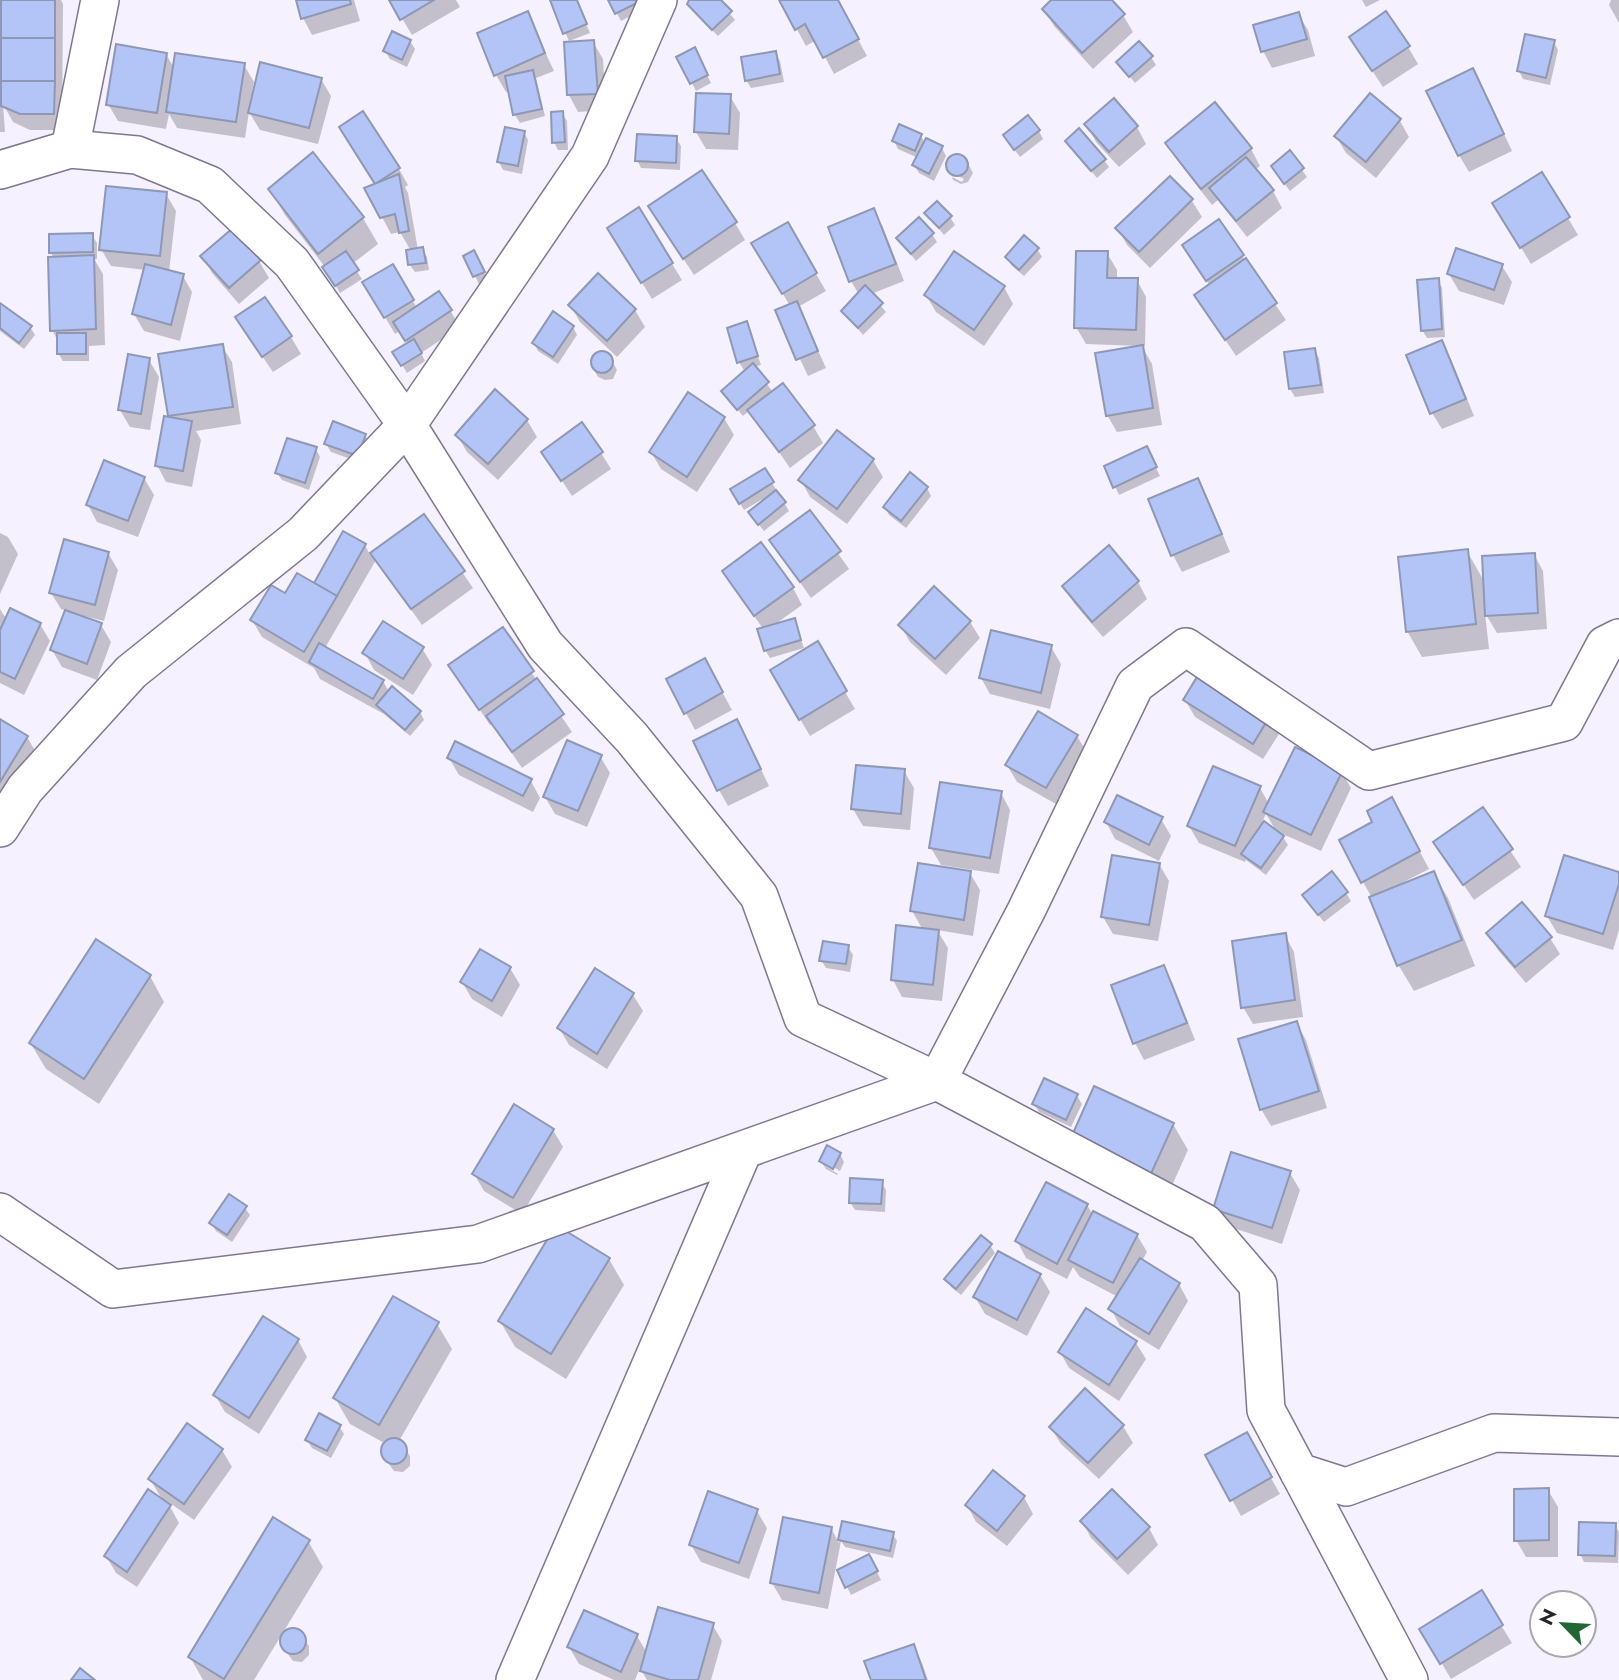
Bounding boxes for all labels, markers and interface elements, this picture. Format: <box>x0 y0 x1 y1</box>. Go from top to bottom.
north arrow <box>1528 1589 1598 1659</box>
text: N <box>1533 1604 1563 1630</box>

